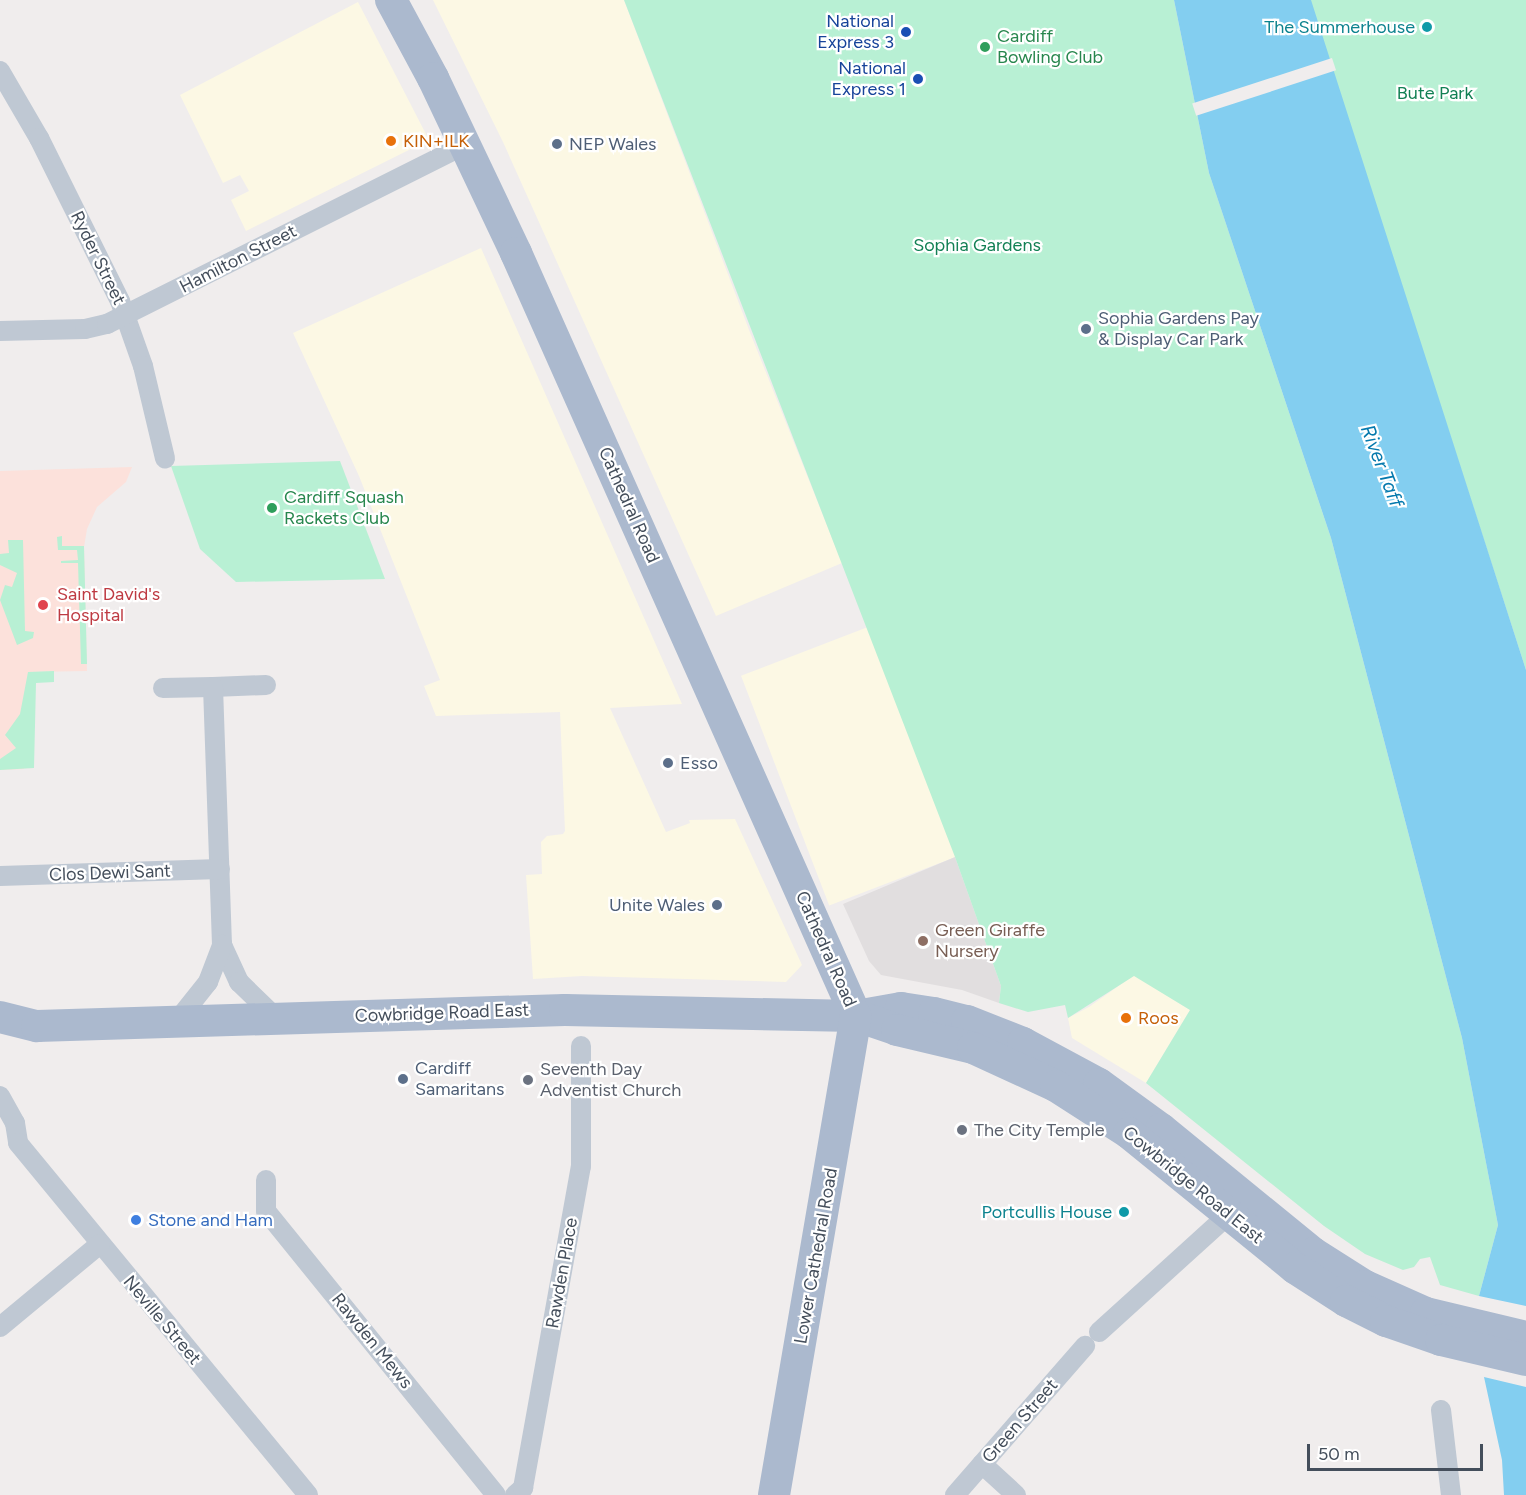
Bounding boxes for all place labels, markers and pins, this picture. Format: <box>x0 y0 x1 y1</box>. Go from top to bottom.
place label: National Express 3 <box>817 11 894 54</box>
place label: The Summerhouse <box>1264 16 1415 38</box>
marker: The Summerhouse <box>1420 20 1434 34</box>
marker: National Express 3 <box>899 25 913 39</box>
place label: Cardiff Bowling Club <box>997 26 1103 68</box>
marker: Cardiff Bowling Club <box>978 40 992 54</box>
place label: National Express 1 <box>832 58 906 100</box>
marker: National Express 1 <box>911 72 925 86</box>
place label: KIN+ILK <box>403 130 469 152</box>
place label: NEP Wales <box>569 133 656 155</box>
marker: KIN+ILK <box>384 134 398 148</box>
marker: NEP Wales <box>550 137 564 151</box>
place label: Sophia Gardens Pay & Display Car Park <box>1098 308 1259 350</box>
marker: Sophia Gardens Pay & Display Car Park <box>1079 322 1093 336</box>
place label: Cardiff Squash Rackets Club <box>284 487 404 530</box>
marker: Cardiff Squash Rackets Club <box>265 501 279 515</box>
place label: Saint David's Hospital <box>57 584 160 626</box>
marker: Saint David's Hospital <box>34 596 52 614</box>
place label: Esso <box>680 752 718 774</box>
marker: Esso <box>661 756 675 770</box>
place label: Unite Wales <box>609 894 705 916</box>
marker: Unite Wales <box>710 898 724 912</box>
place label: Green Giraffe Nursery <box>935 920 1045 962</box>
marker: Green Giraffe Nursery <box>916 934 930 948</box>
place label: Roos <box>1138 1007 1179 1029</box>
marker: Roos <box>1119 1011 1133 1025</box>
place label: Cardiff Samaritans <box>415 1058 504 1100</box>
place label: Seventh Day Adventist Church <box>540 1059 681 1102</box>
marker: Cardiff Samaritans <box>396 1072 410 1086</box>
marker: Seventh Day Adventist Church <box>521 1073 535 1087</box>
place label: The City Temple <box>974 1119 1105 1141</box>
marker: The City Temple <box>955 1123 969 1137</box>
place label: Portcullis House <box>982 1201 1112 1223</box>
marker: Portcullis House <box>1117 1205 1131 1219</box>
place label: Stone and Ham <box>148 1209 273 1231</box>
marker: Stone and Ham <box>129 1213 143 1227</box>

